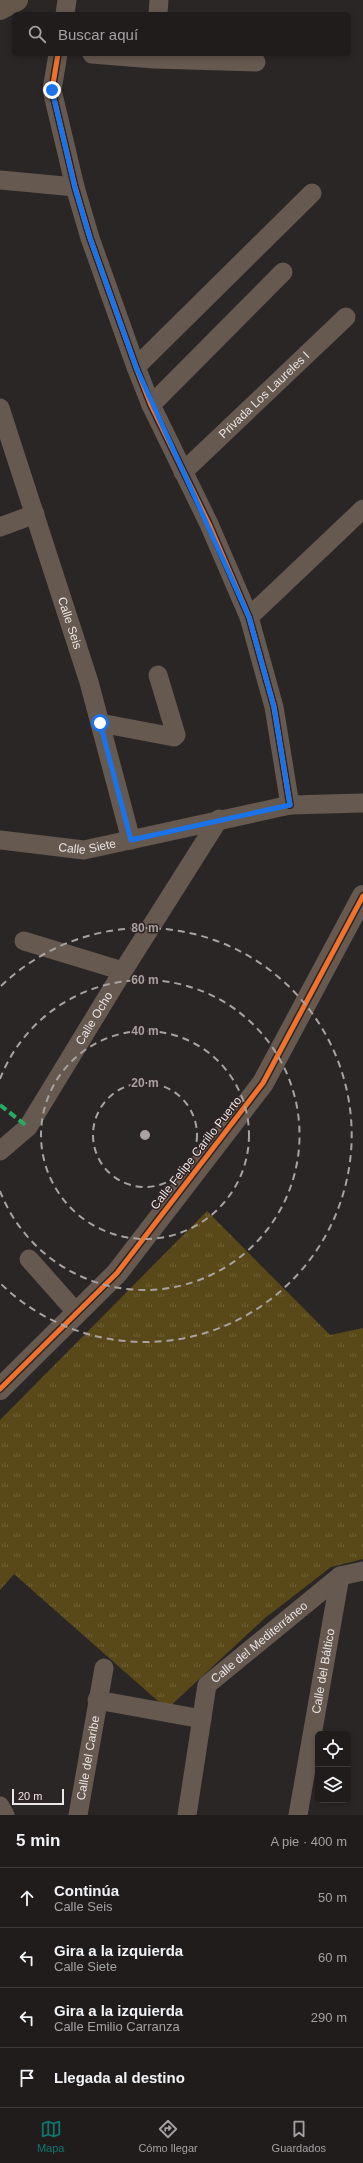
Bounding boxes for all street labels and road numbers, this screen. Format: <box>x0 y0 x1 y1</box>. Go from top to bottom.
street label: Privada Los Laureles I <box>216 349 312 441</box>
street label: Calle Seis <box>55 595 85 651</box>
street label: Calle Siete <box>58 836 118 857</box>
street label: Calle Ocho <box>73 989 116 1047</box>
street label: Calle Felipe Carillo Puerto <box>148 1094 245 1212</box>
street label: Calle del Mediterráneo <box>208 1598 311 1686</box>
street label: Calle del Báltico <box>309 1627 338 1715</box>
street label: Calle del Caribe <box>74 1714 102 1801</box>

